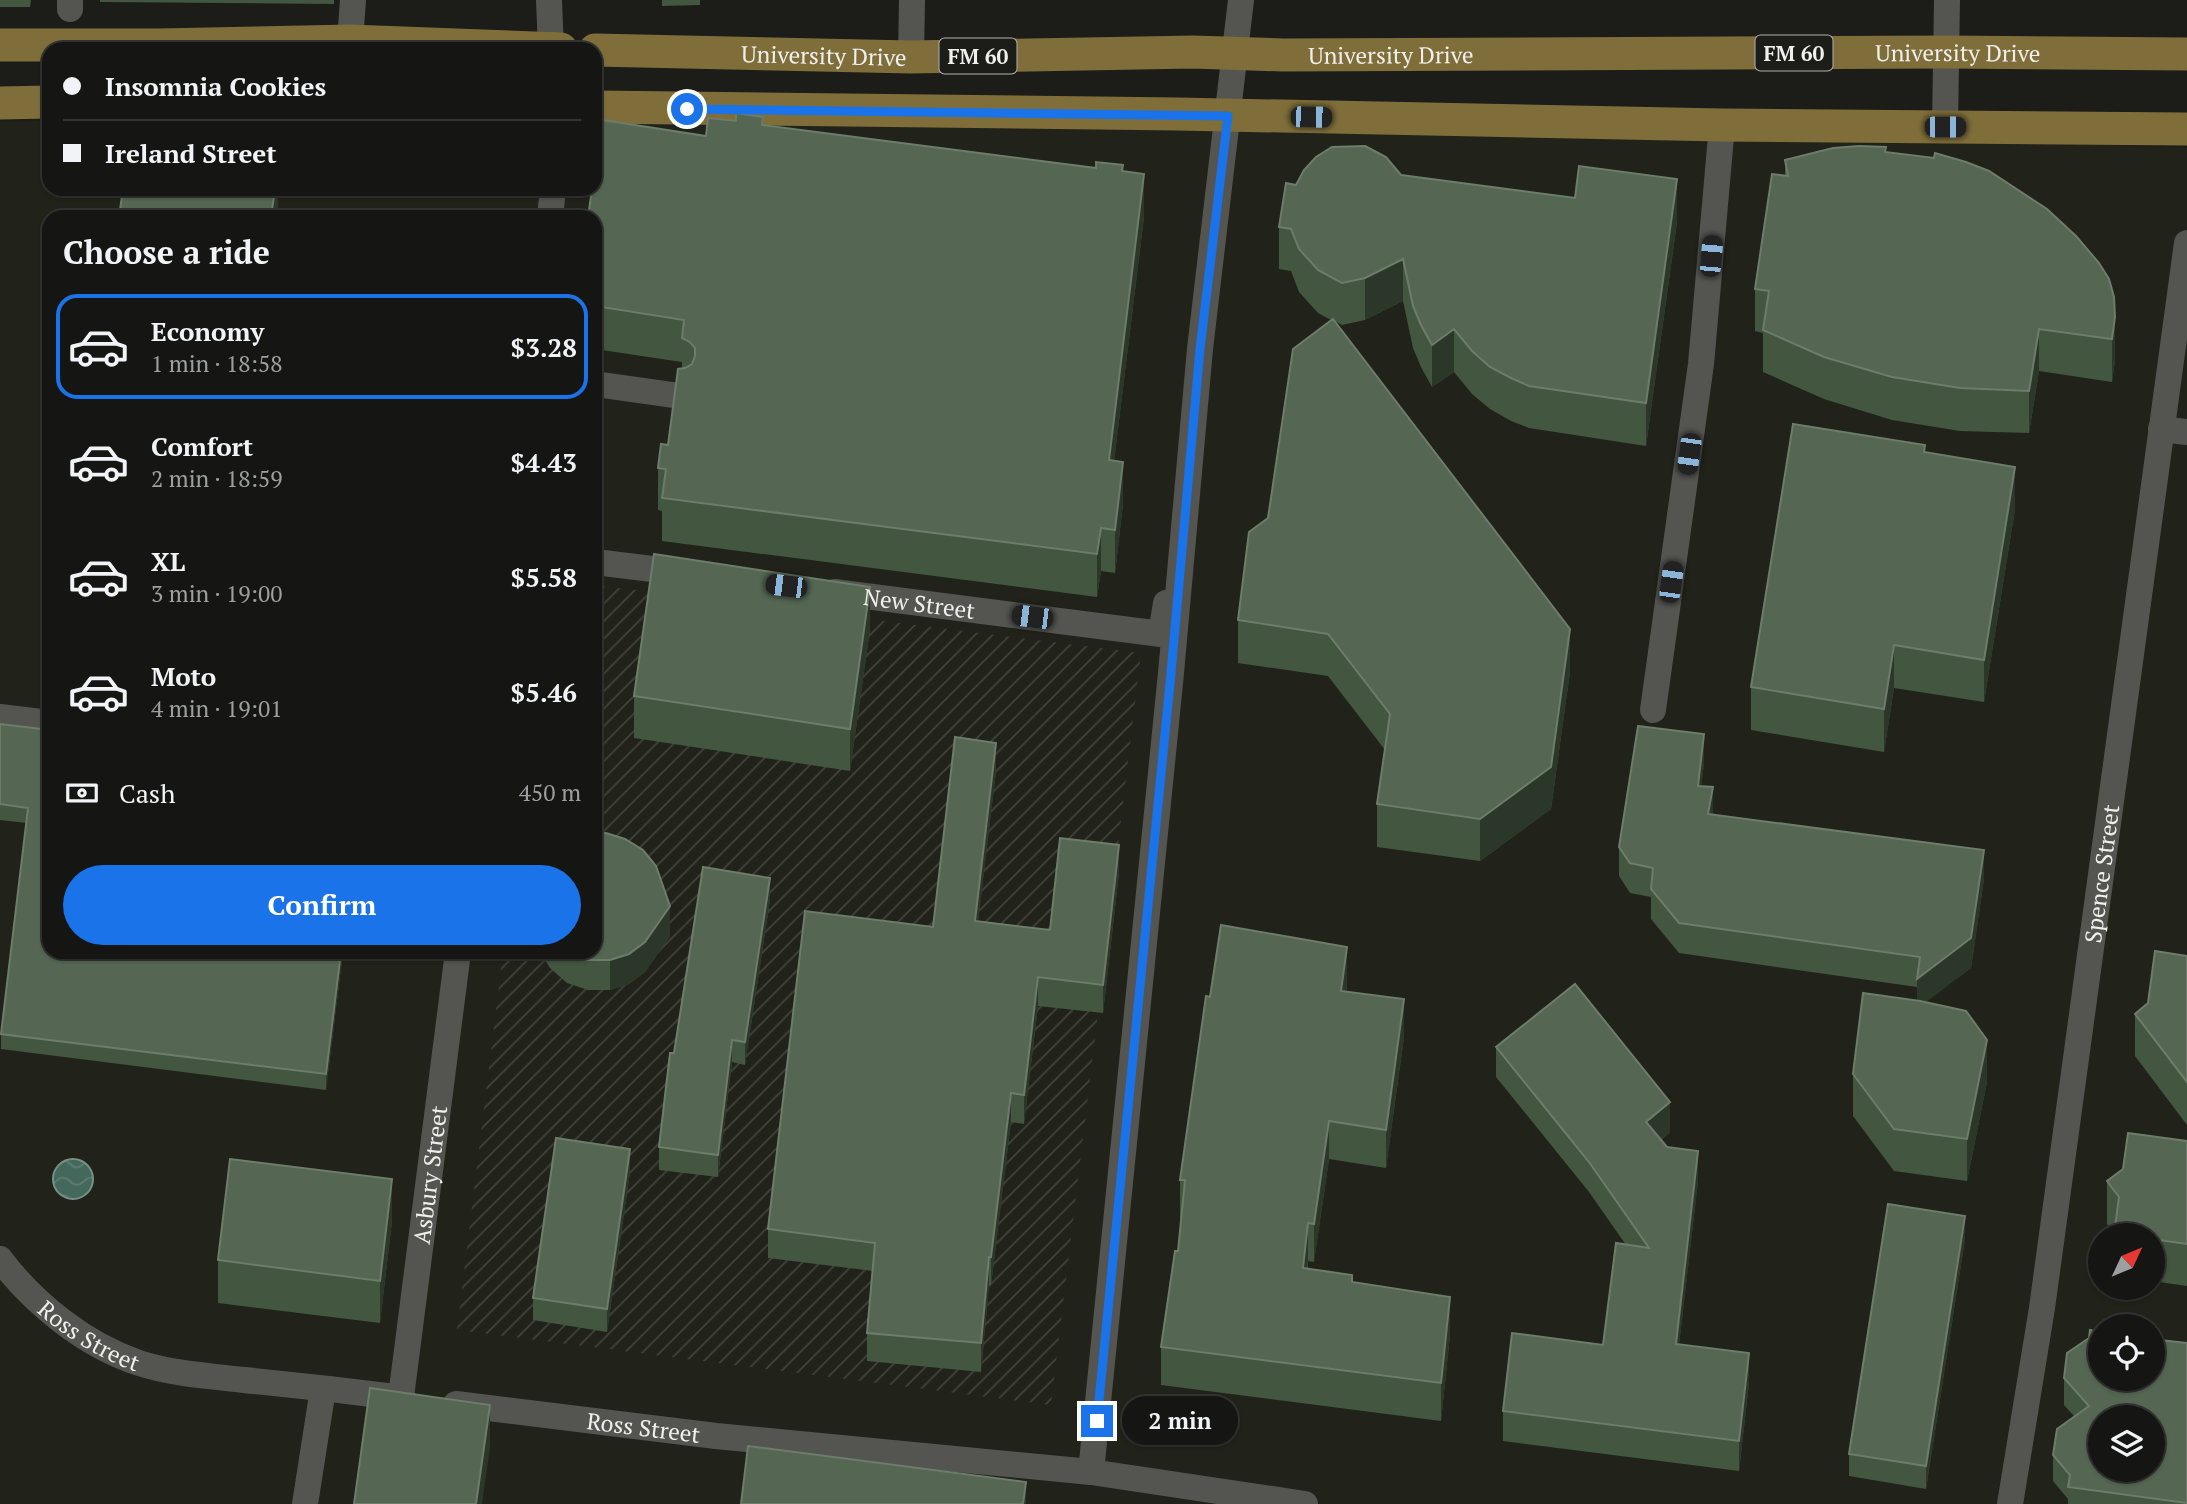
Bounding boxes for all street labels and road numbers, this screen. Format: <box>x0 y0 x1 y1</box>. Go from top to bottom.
road number: FM 60 <box>1756 36 1832 70</box>
street label: University Drive <box>1875 36 2041 68</box>
street label: University Drive <box>741 38 907 72</box>
road number: FM 60 <box>940 38 1016 74</box>
street label: University Drive <box>1308 39 1474 70</box>
street label: New Street <box>862 580 977 626</box>
street label: Spence Street <box>2076 802 2126 945</box>
street label: Asbury Street <box>405 1103 454 1246</box>
street label: Ross Street <box>32 1293 145 1378</box>
street label: Ross Street <box>585 1405 702 1449</box>

